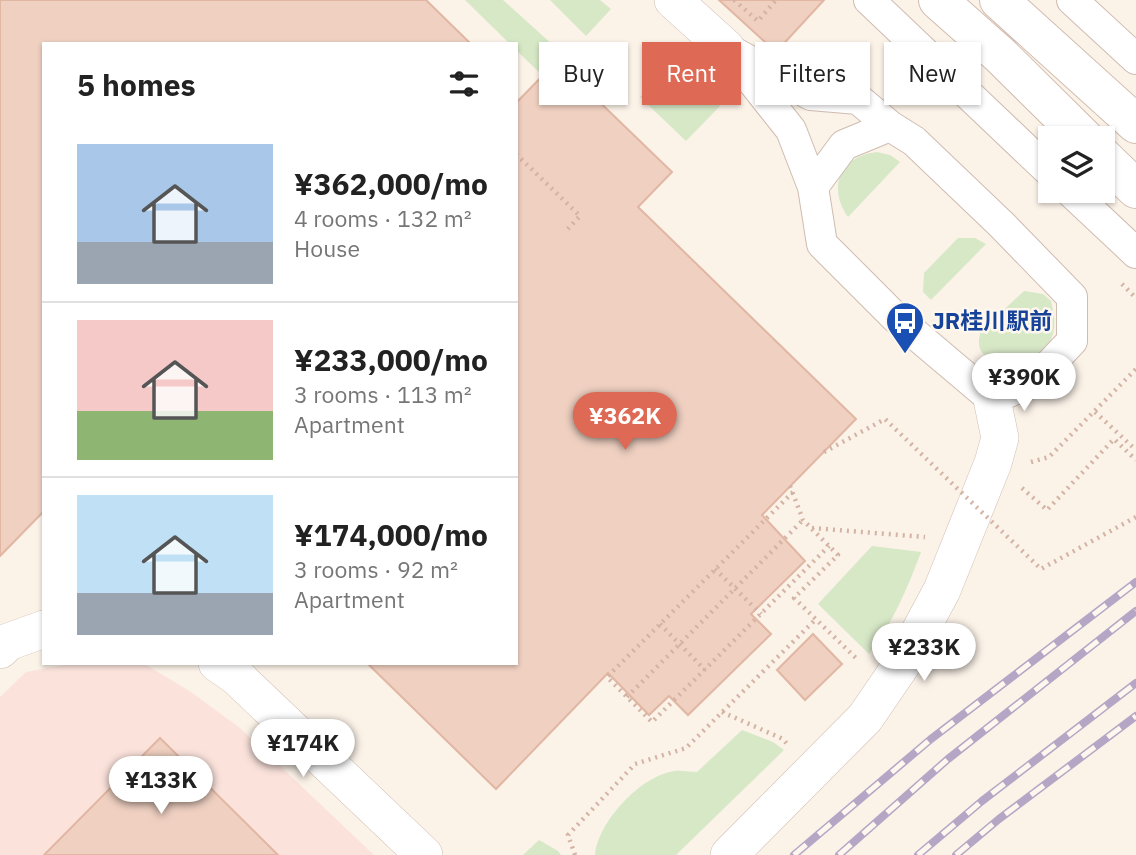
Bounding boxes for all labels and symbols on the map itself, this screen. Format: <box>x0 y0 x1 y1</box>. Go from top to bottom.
bus stop icon: JR桂川駅前 <box>884 300 926 355</box>
place label: JR桂川駅前 <box>932 305 1052 335</box>
pin: ¥390K <box>975 354 1073 413</box>
pin: ¥362K <box>576 392 674 452</box>
pin: ¥233K <box>875 624 973 683</box>
pin: ¥174K <box>254 720 352 779</box>
pin: ¥133K <box>112 756 210 816</box>

